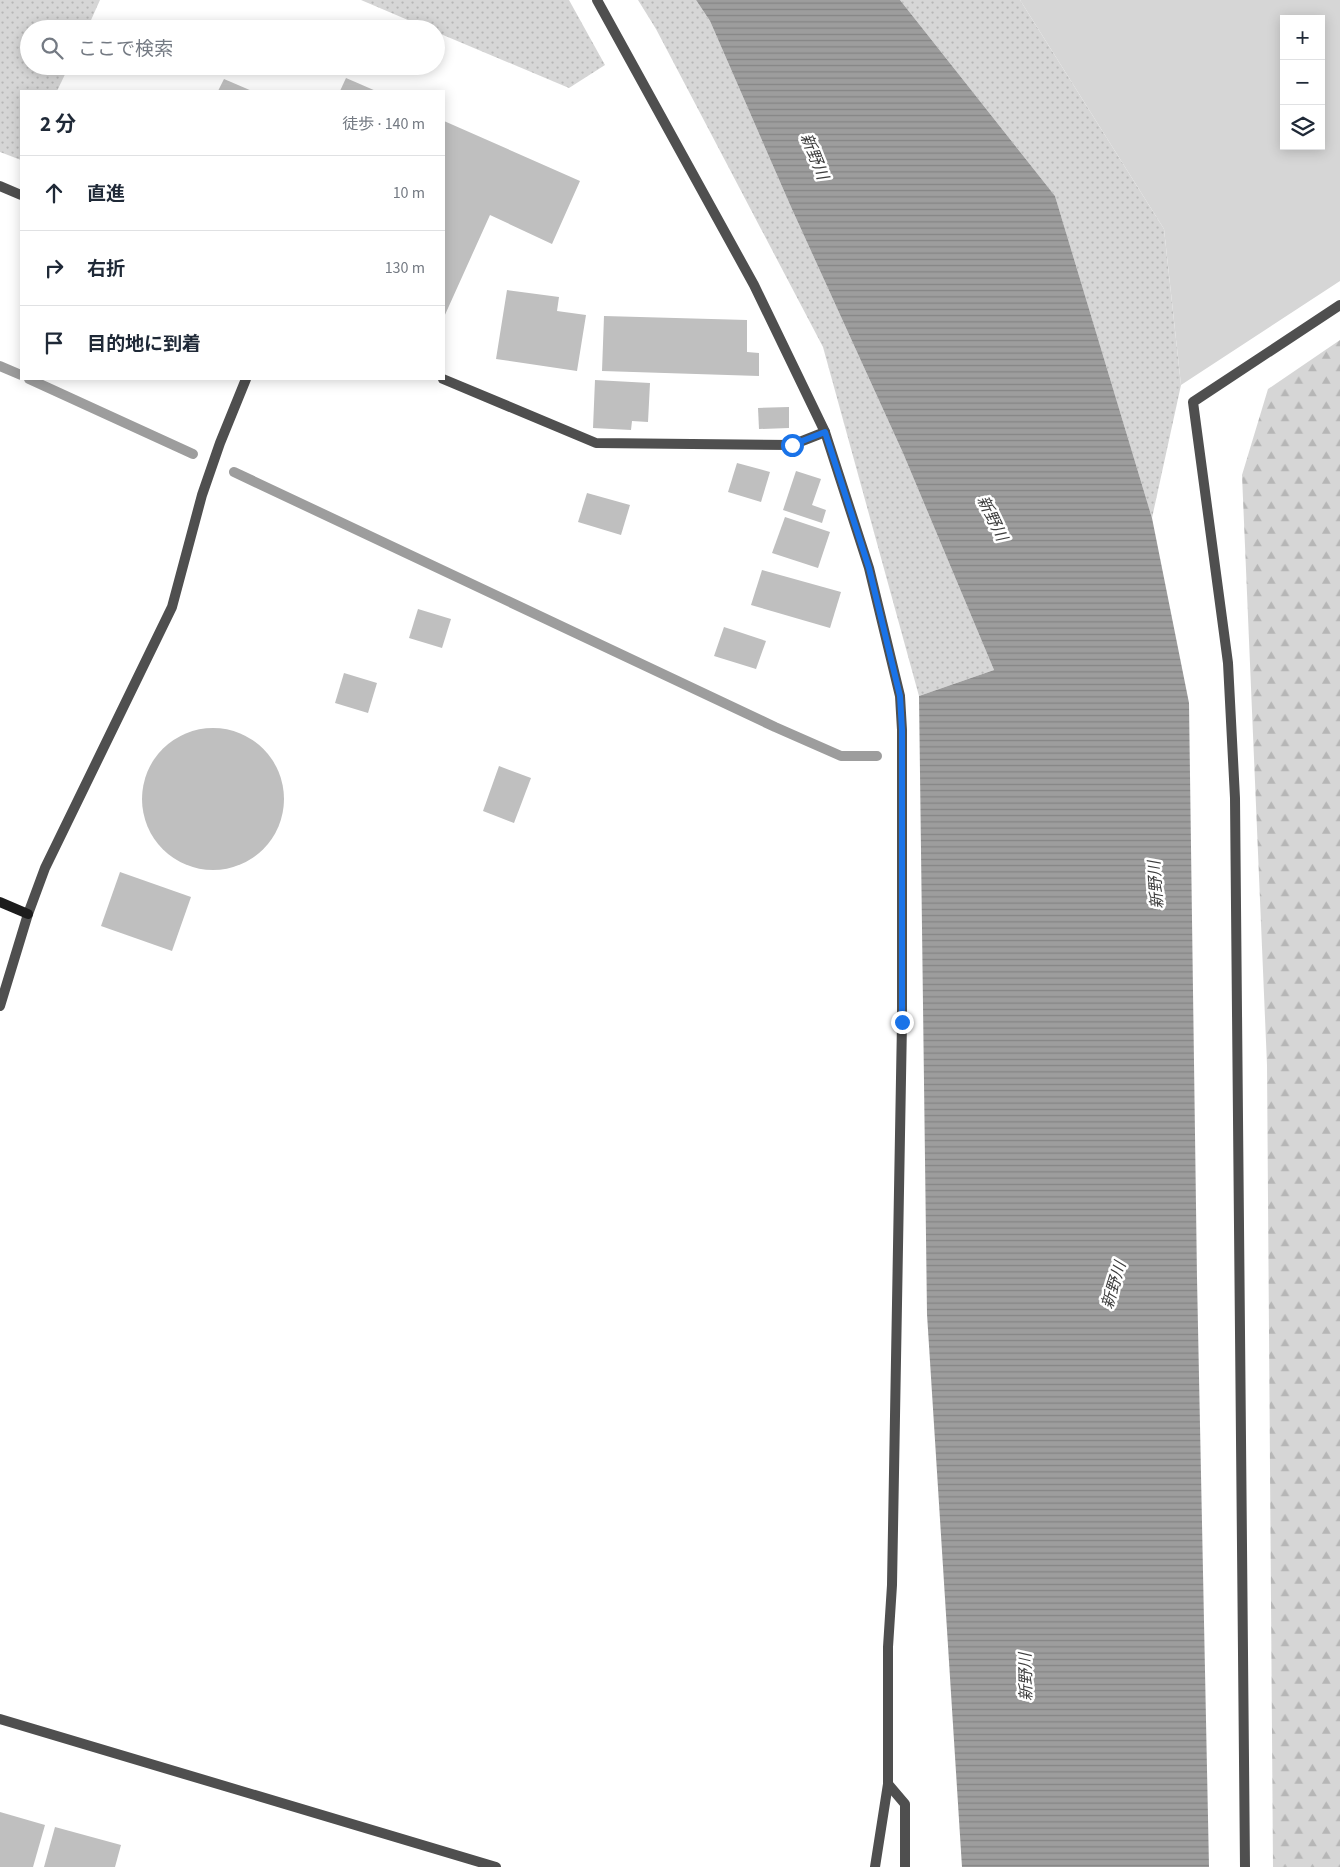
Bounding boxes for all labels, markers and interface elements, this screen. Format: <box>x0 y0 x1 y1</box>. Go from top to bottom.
map controls <box>1280 15 1325 150</box>
button: + <box>1280 15 1325 60</box>
search box <box>20 20 445 75</box>
icon: search <box>38 34 66 62</box>
text: ここで検索 <box>78 36 173 63</box>
button: − <box>1280 60 1325 105</box>
button: layers <box>1280 105 1325 150</box>
text: 2 分 <box>40 109 76 139</box>
text: 徒歩 · 140 m <box>342 113 425 135</box>
water label: 新野川 <box>795 130 834 185</box>
icon: ahead <box>40 179 68 207</box>
text: 直進 <box>87 181 125 208</box>
text: 10 m <box>393 182 425 204</box>
icon: right <box>40 254 68 282</box>
text: 右折 <box>87 256 125 283</box>
text: 130 m <box>385 257 425 279</box>
icon: arrive <box>40 329 68 357</box>
text: 目的地に到着 <box>87 331 201 358</box>
route start <box>781 434 804 457</box>
water label: 新野川 <box>972 492 1013 547</box>
water label: 新野川 <box>1143 858 1169 910</box>
route end <box>891 1011 914 1034</box>
water label: 新野川 <box>1096 1257 1132 1311</box>
water label: 新野川 <box>1015 1651 1037 1701</box>

